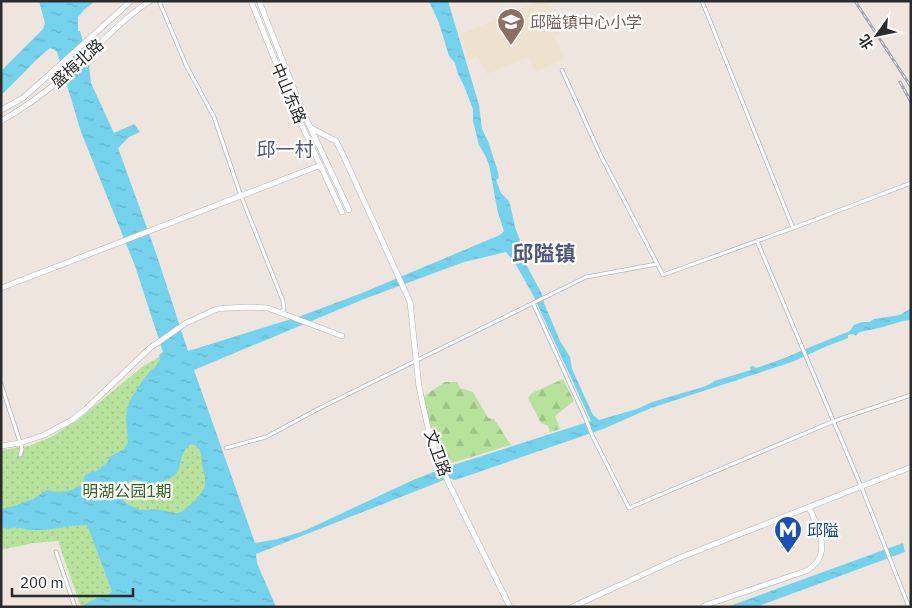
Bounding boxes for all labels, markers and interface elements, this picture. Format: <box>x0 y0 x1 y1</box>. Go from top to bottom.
school or university icon: 邱隘镇中心小学 <box>496 7 526 46</box>
north arrow <box>852 10 902 60</box>
place label: 邱隘镇中心小学 <box>530 12 642 32</box>
text: 北 <box>855 31 877 53</box>
street label: 盛梅北路 <box>47 34 107 92</box>
street label: 中山东路 <box>267 60 311 126</box>
district label: 邱一村 <box>256 137 314 161</box>
district label: 邱隘镇 <box>513 239 576 267</box>
street label: 文卫路 <box>420 427 456 479</box>
park label: 明湖公园1期 <box>82 481 172 501</box>
metro station icon: 邱隘 <box>773 515 803 554</box>
place label: 邱隘 <box>807 520 839 540</box>
scale bar <box>12 566 134 598</box>
text: 200 m <box>20 573 64 592</box>

